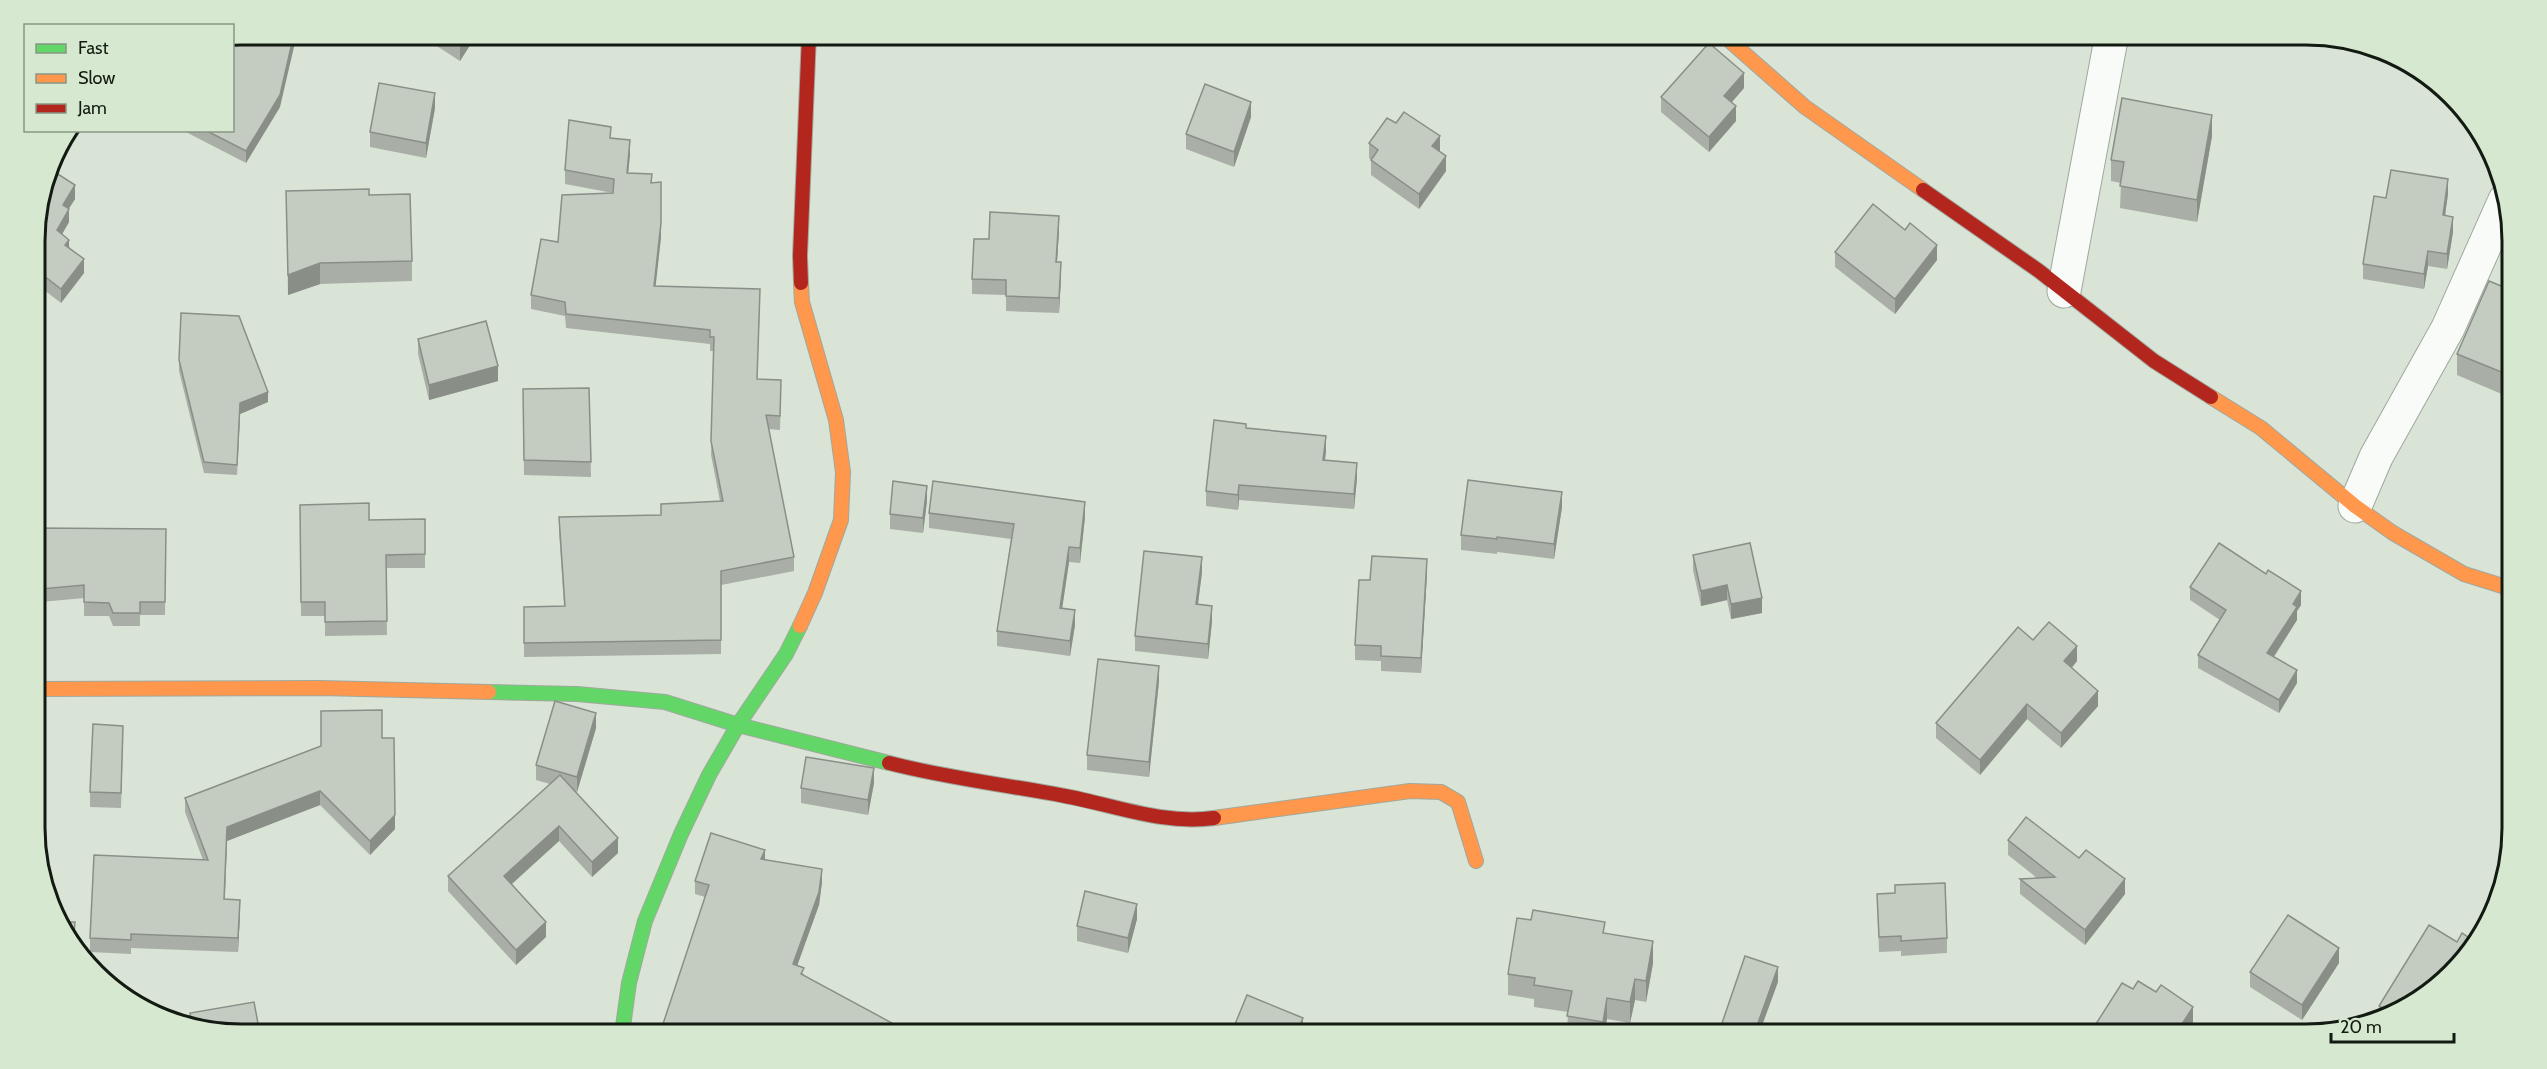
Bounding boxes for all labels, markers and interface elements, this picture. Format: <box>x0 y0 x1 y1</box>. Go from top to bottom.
legend <box>24 24 234 132</box>
text: Fast <box>78 37 109 59</box>
text: Slow <box>78 67 115 89</box>
text: Jam <box>77 97 107 119</box>
scale bar <box>2331 1006 2454 1044</box>
text: 20 m <box>2340 1016 2382 1038</box>

